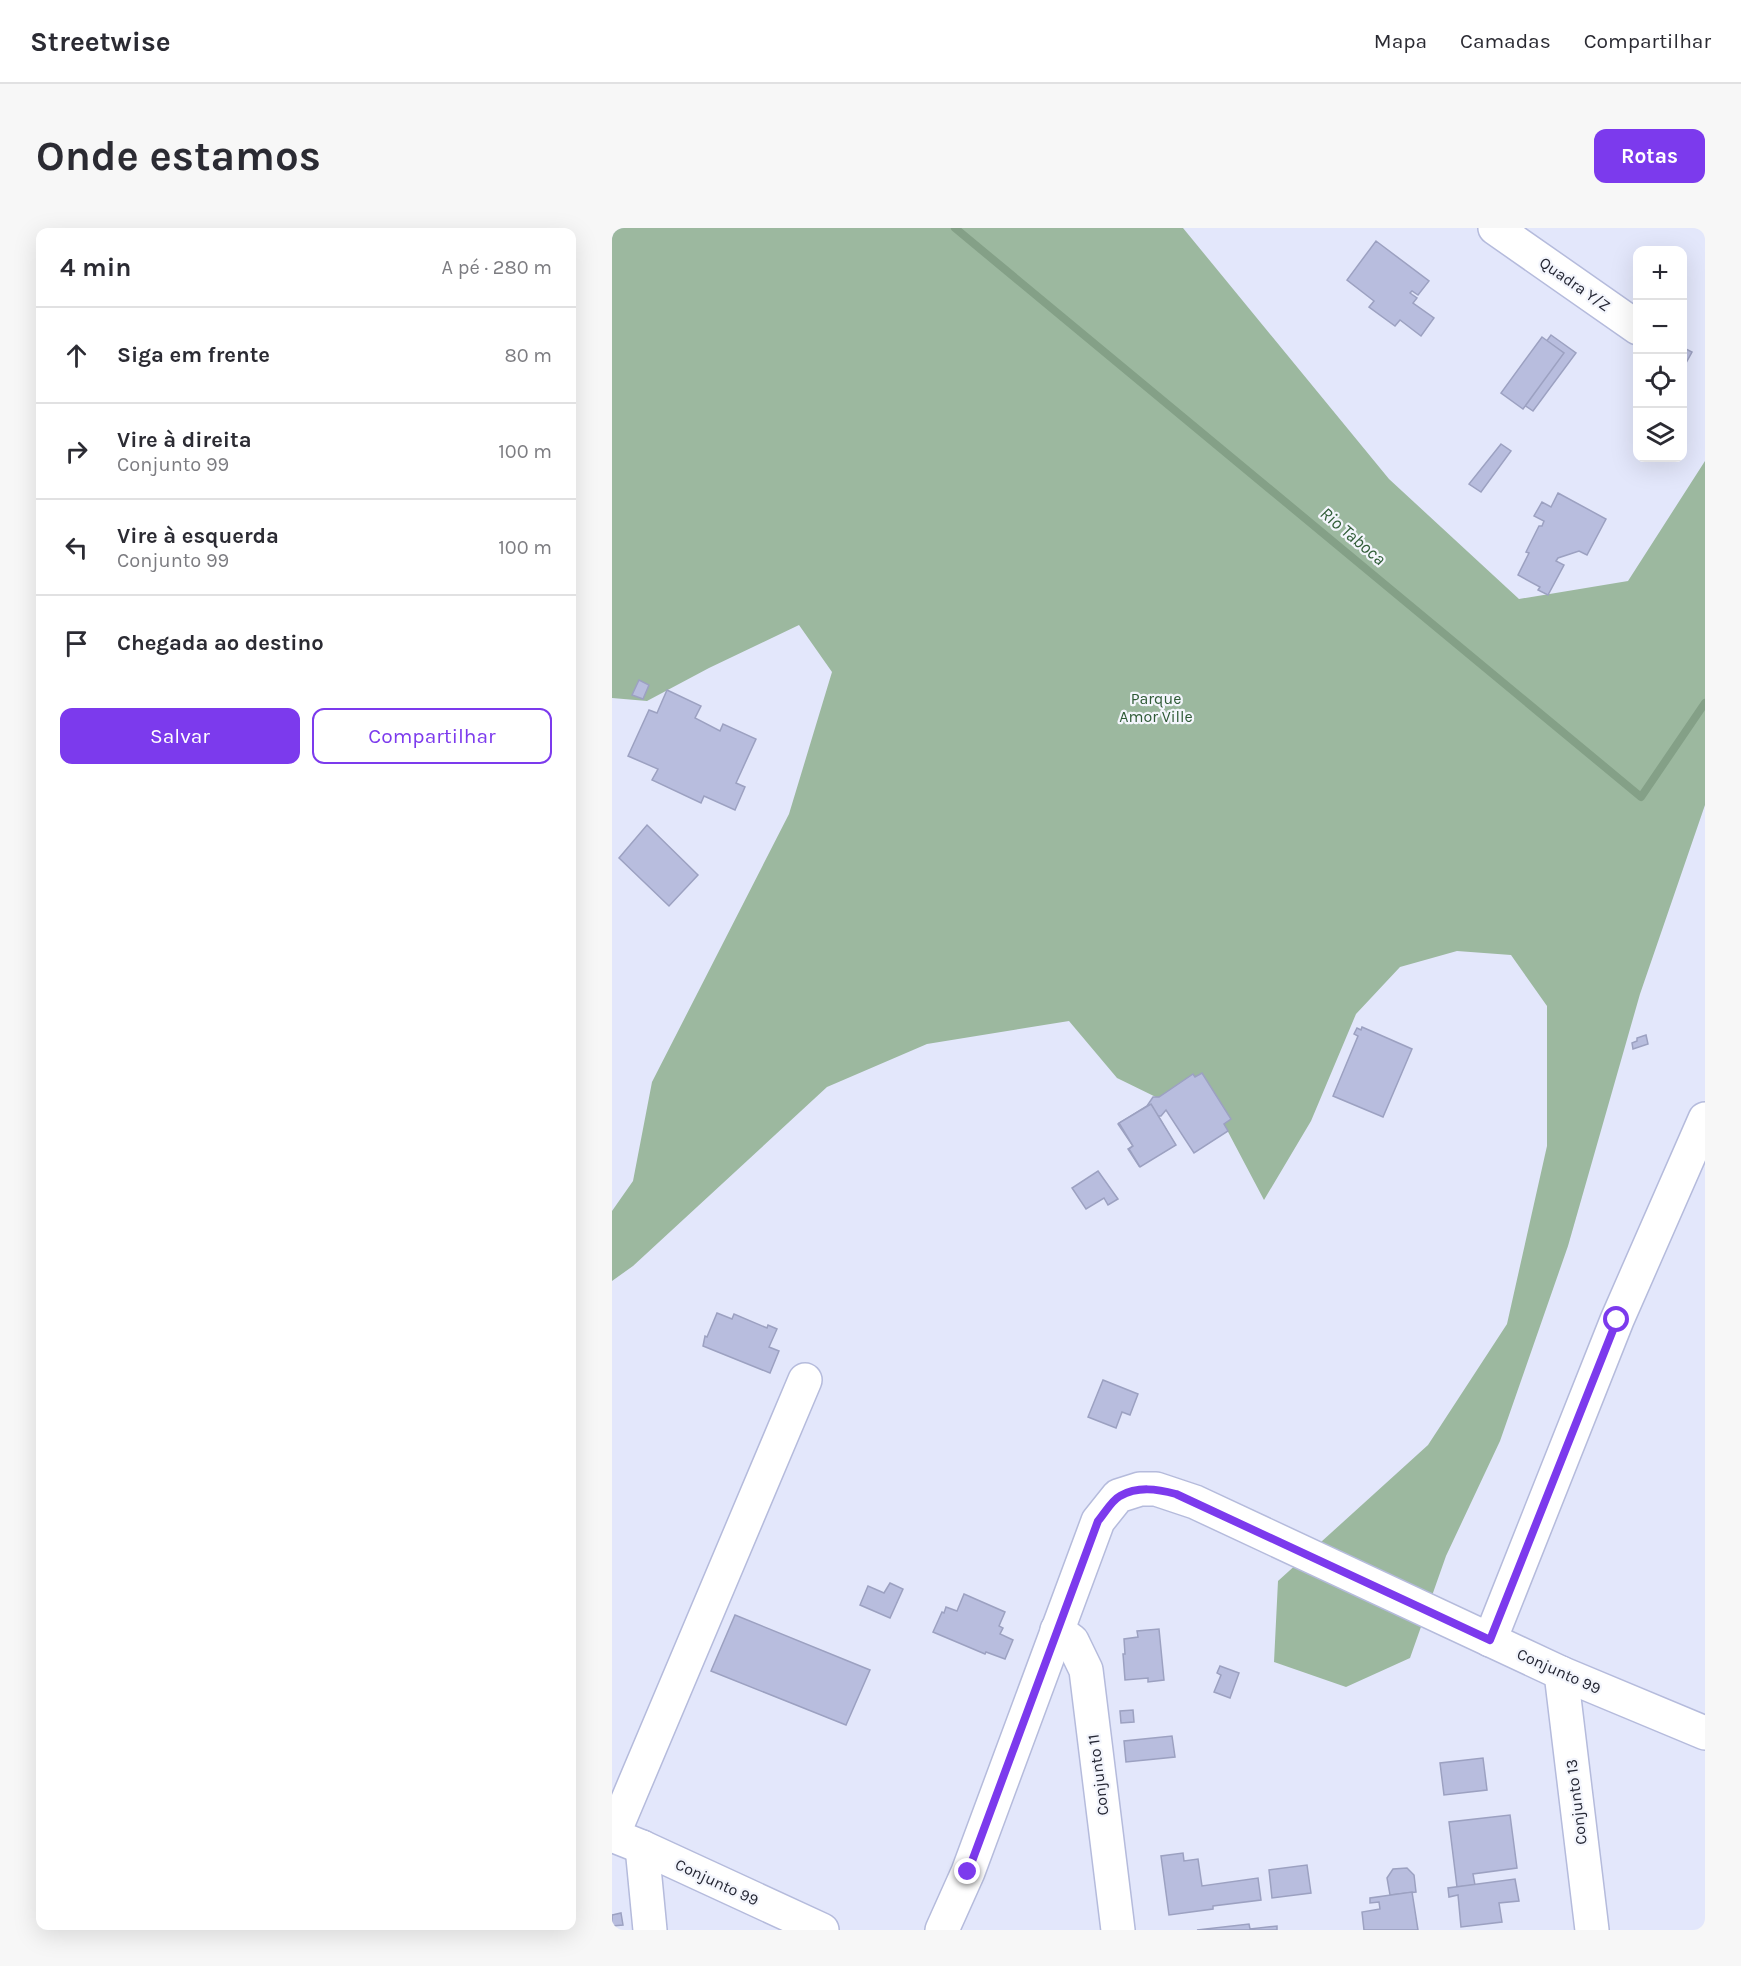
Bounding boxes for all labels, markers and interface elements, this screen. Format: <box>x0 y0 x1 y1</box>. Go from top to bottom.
text: Streetwise <box>30 25 171 58</box>
text: Mapa <box>1374 29 1427 53</box>
text: Camadas <box>1460 29 1551 53</box>
text: Compartilhar <box>1584 29 1711 53</box>
button: Rotas <box>1594 129 1705 183</box>
text: Onde estamos <box>36 131 321 181</box>
map controls <box>1633 246 1687 462</box>
button: + <box>1633 246 1687 300</box>
text: 4 min <box>60 252 131 283</box>
street label: Quadra Y/Z <box>1536 253 1614 315</box>
text: A pé · 280 m <box>442 256 552 279</box>
button: − <box>1633 300 1687 354</box>
icon: ahead <box>60 339 93 372</box>
text: Siga em frente <box>117 342 270 368</box>
text: 80 m <box>504 344 552 367</box>
button: locate <box>1633 354 1687 408</box>
button: layers <box>1633 408 1687 462</box>
text: Vire à direita <box>117 427 252 453</box>
icon: right <box>60 435 93 468</box>
text: 100 m <box>498 440 552 463</box>
text: Conjunto 99 <box>117 453 229 476</box>
water label: Rio Taboca <box>1316 502 1390 570</box>
text: Vire à esquerda <box>117 523 279 549</box>
icon: left <box>60 531 93 564</box>
text: 100 m <box>498 536 552 559</box>
text: Conjunto 99 <box>117 549 229 572</box>
icon: arrive <box>60 627 93 660</box>
text: Chegada ao destino <box>117 630 324 656</box>
park label: Parque Amor Ville <box>1119 689 1193 726</box>
button: Salvar <box>60 708 300 764</box>
button: Compartilhar <box>312 708 552 764</box>
route start <box>1603 1306 1629 1332</box>
street label: Conjunto 99 <box>1514 1644 1604 1698</box>
street label: Conjunto 11 <box>1084 1733 1112 1817</box>
street label: Conjunto 13 <box>1561 1758 1591 1846</box>
street label: Conjunto 99 <box>672 1854 762 1910</box>
route end <box>954 1858 980 1884</box>

